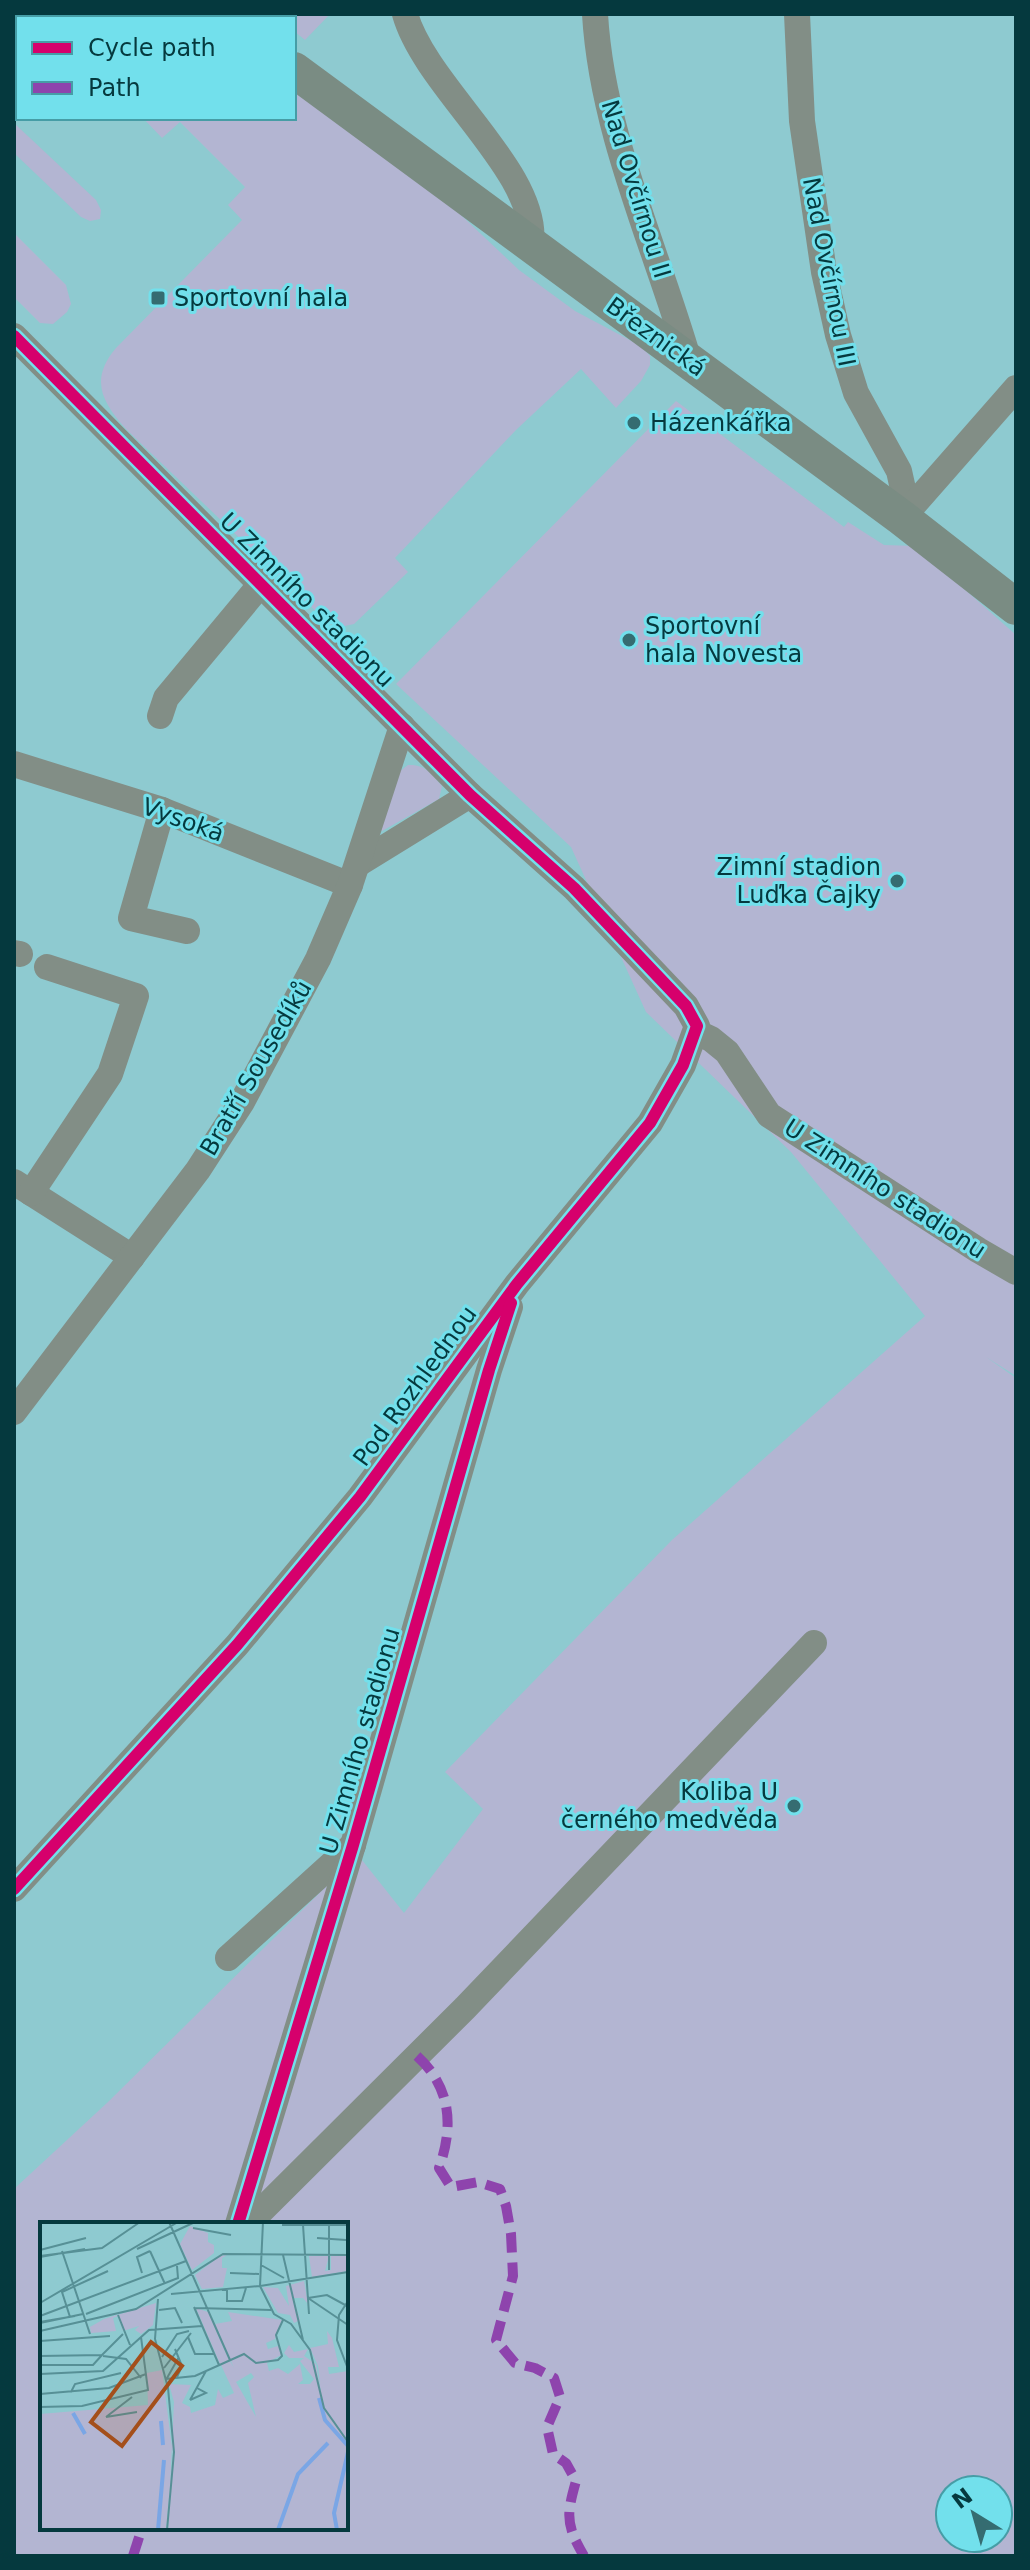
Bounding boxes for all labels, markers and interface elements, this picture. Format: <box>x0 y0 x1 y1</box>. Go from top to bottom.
legend <box>16 16 296 120</box>
text: Cycle path <box>88 34 216 62</box>
text: Path <box>88 74 141 102</box>
street label: Nad Ovčírnou II <box>596 97 676 281</box>
street label: Nad Ovčírnou III <box>797 175 861 369</box>
place label: Sportovní hala <box>174 284 348 312</box>
marker: Sportovní hala <box>149 289 167 307</box>
street label: Březnická <box>601 291 711 383</box>
place label: Házenkářka <box>650 409 792 437</box>
marker: Házenkářka <box>625 414 643 432</box>
street label: U Zimního stadionu <box>214 507 400 693</box>
place label: Sportovní hala Novesta <box>645 612 802 668</box>
marker: Sportovní hala Novesta <box>620 631 638 649</box>
street label: Vysoká <box>138 792 228 848</box>
place label: Zimní stadion Luďka Čajky <box>717 853 881 909</box>
marker: Zimní stadion Luďka Čajky <box>888 872 906 890</box>
street label: Bratří Sousedíků <box>195 976 317 1160</box>
street label: U Zimního stadionu <box>779 1113 991 1265</box>
street label: Pod Rozhlednou <box>348 1300 482 1472</box>
street label: U Zimního stadionu <box>314 1624 406 1858</box>
place label: Koliba U černého medvěda <box>561 1778 778 1834</box>
marker: Koliba U černého medvěda <box>785 1797 803 1815</box>
inset map <box>40 2222 348 2530</box>
north arrow <box>934 2474 1014 2554</box>
text: N <box>947 2483 977 2514</box>

